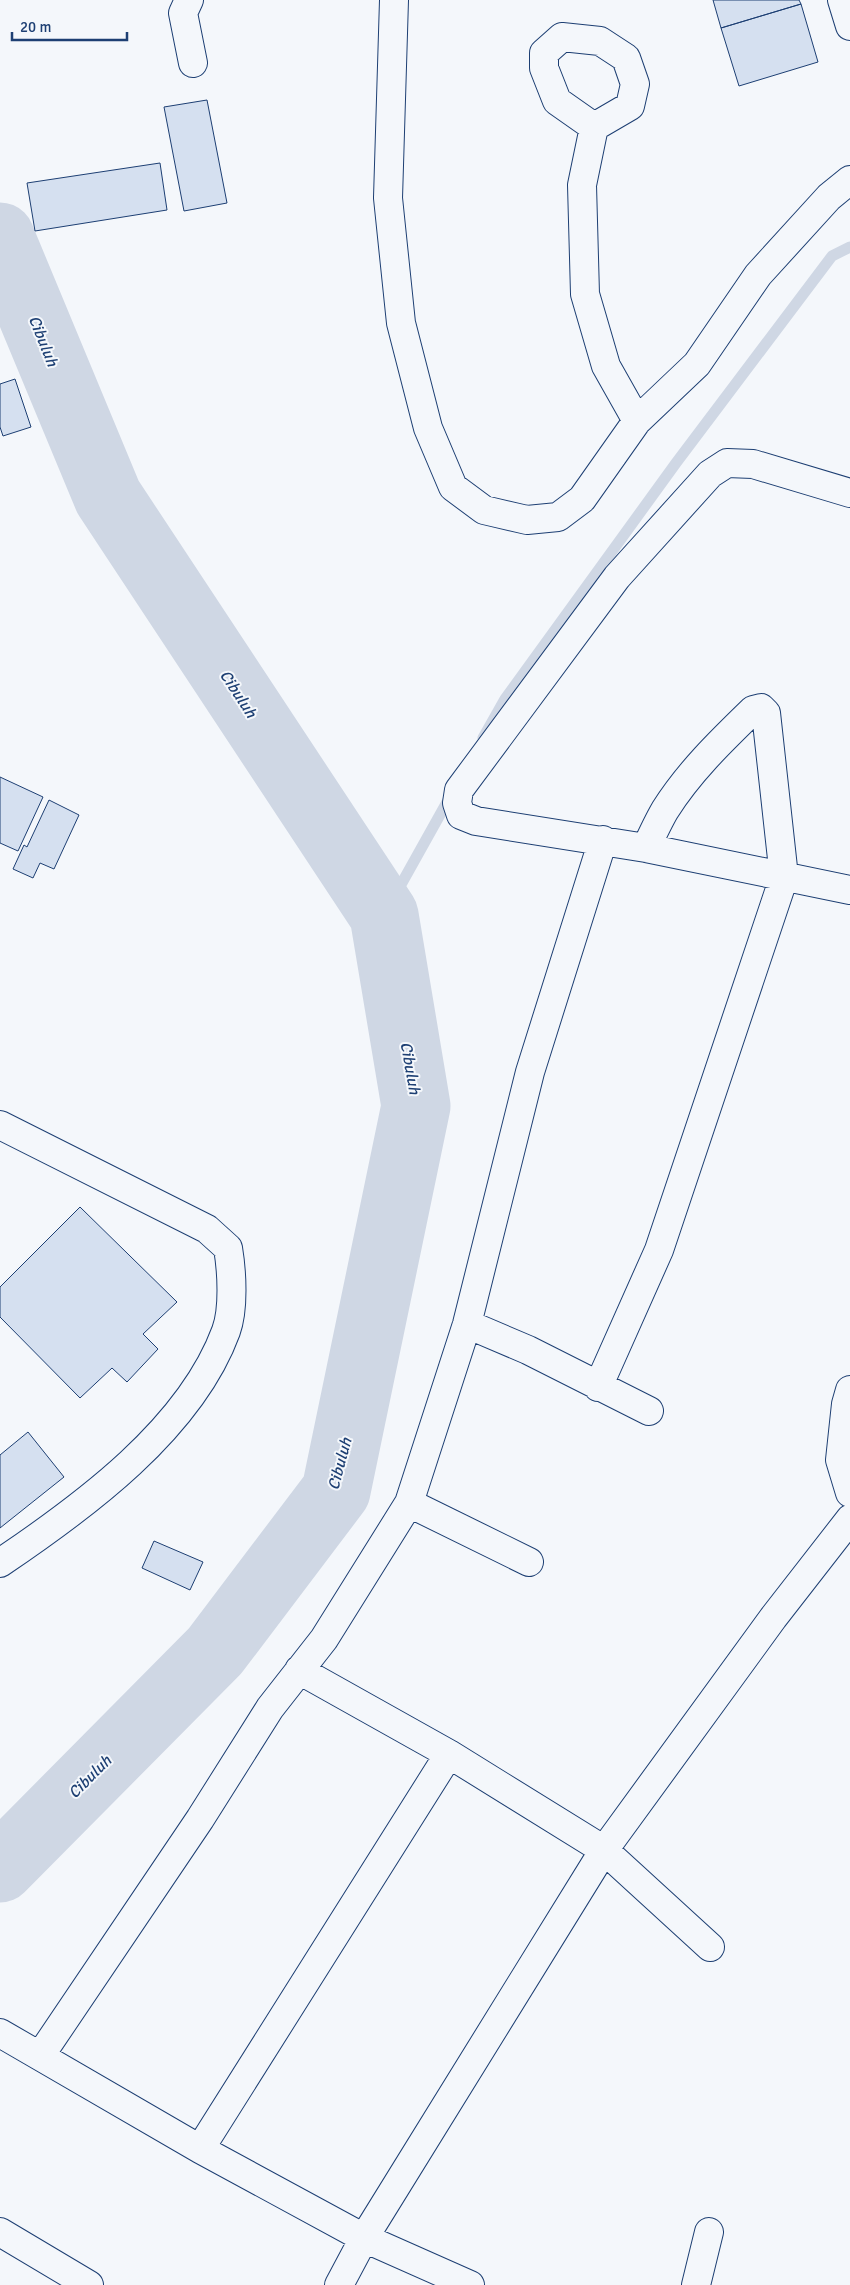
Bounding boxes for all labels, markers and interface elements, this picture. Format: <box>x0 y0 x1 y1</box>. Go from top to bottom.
scale bar <box>12 10 128 42</box>
text: 20 m <box>20 18 51 36</box>
water label: Cibuluh <box>24 313 63 371</box>
water label: Cibuluh <box>215 666 262 723</box>
water label: Cibuluh <box>396 1040 425 1097</box>
water label: Cibuluh <box>323 1434 357 1492</box>
water label: Cibuluh <box>64 1750 117 1803</box>

